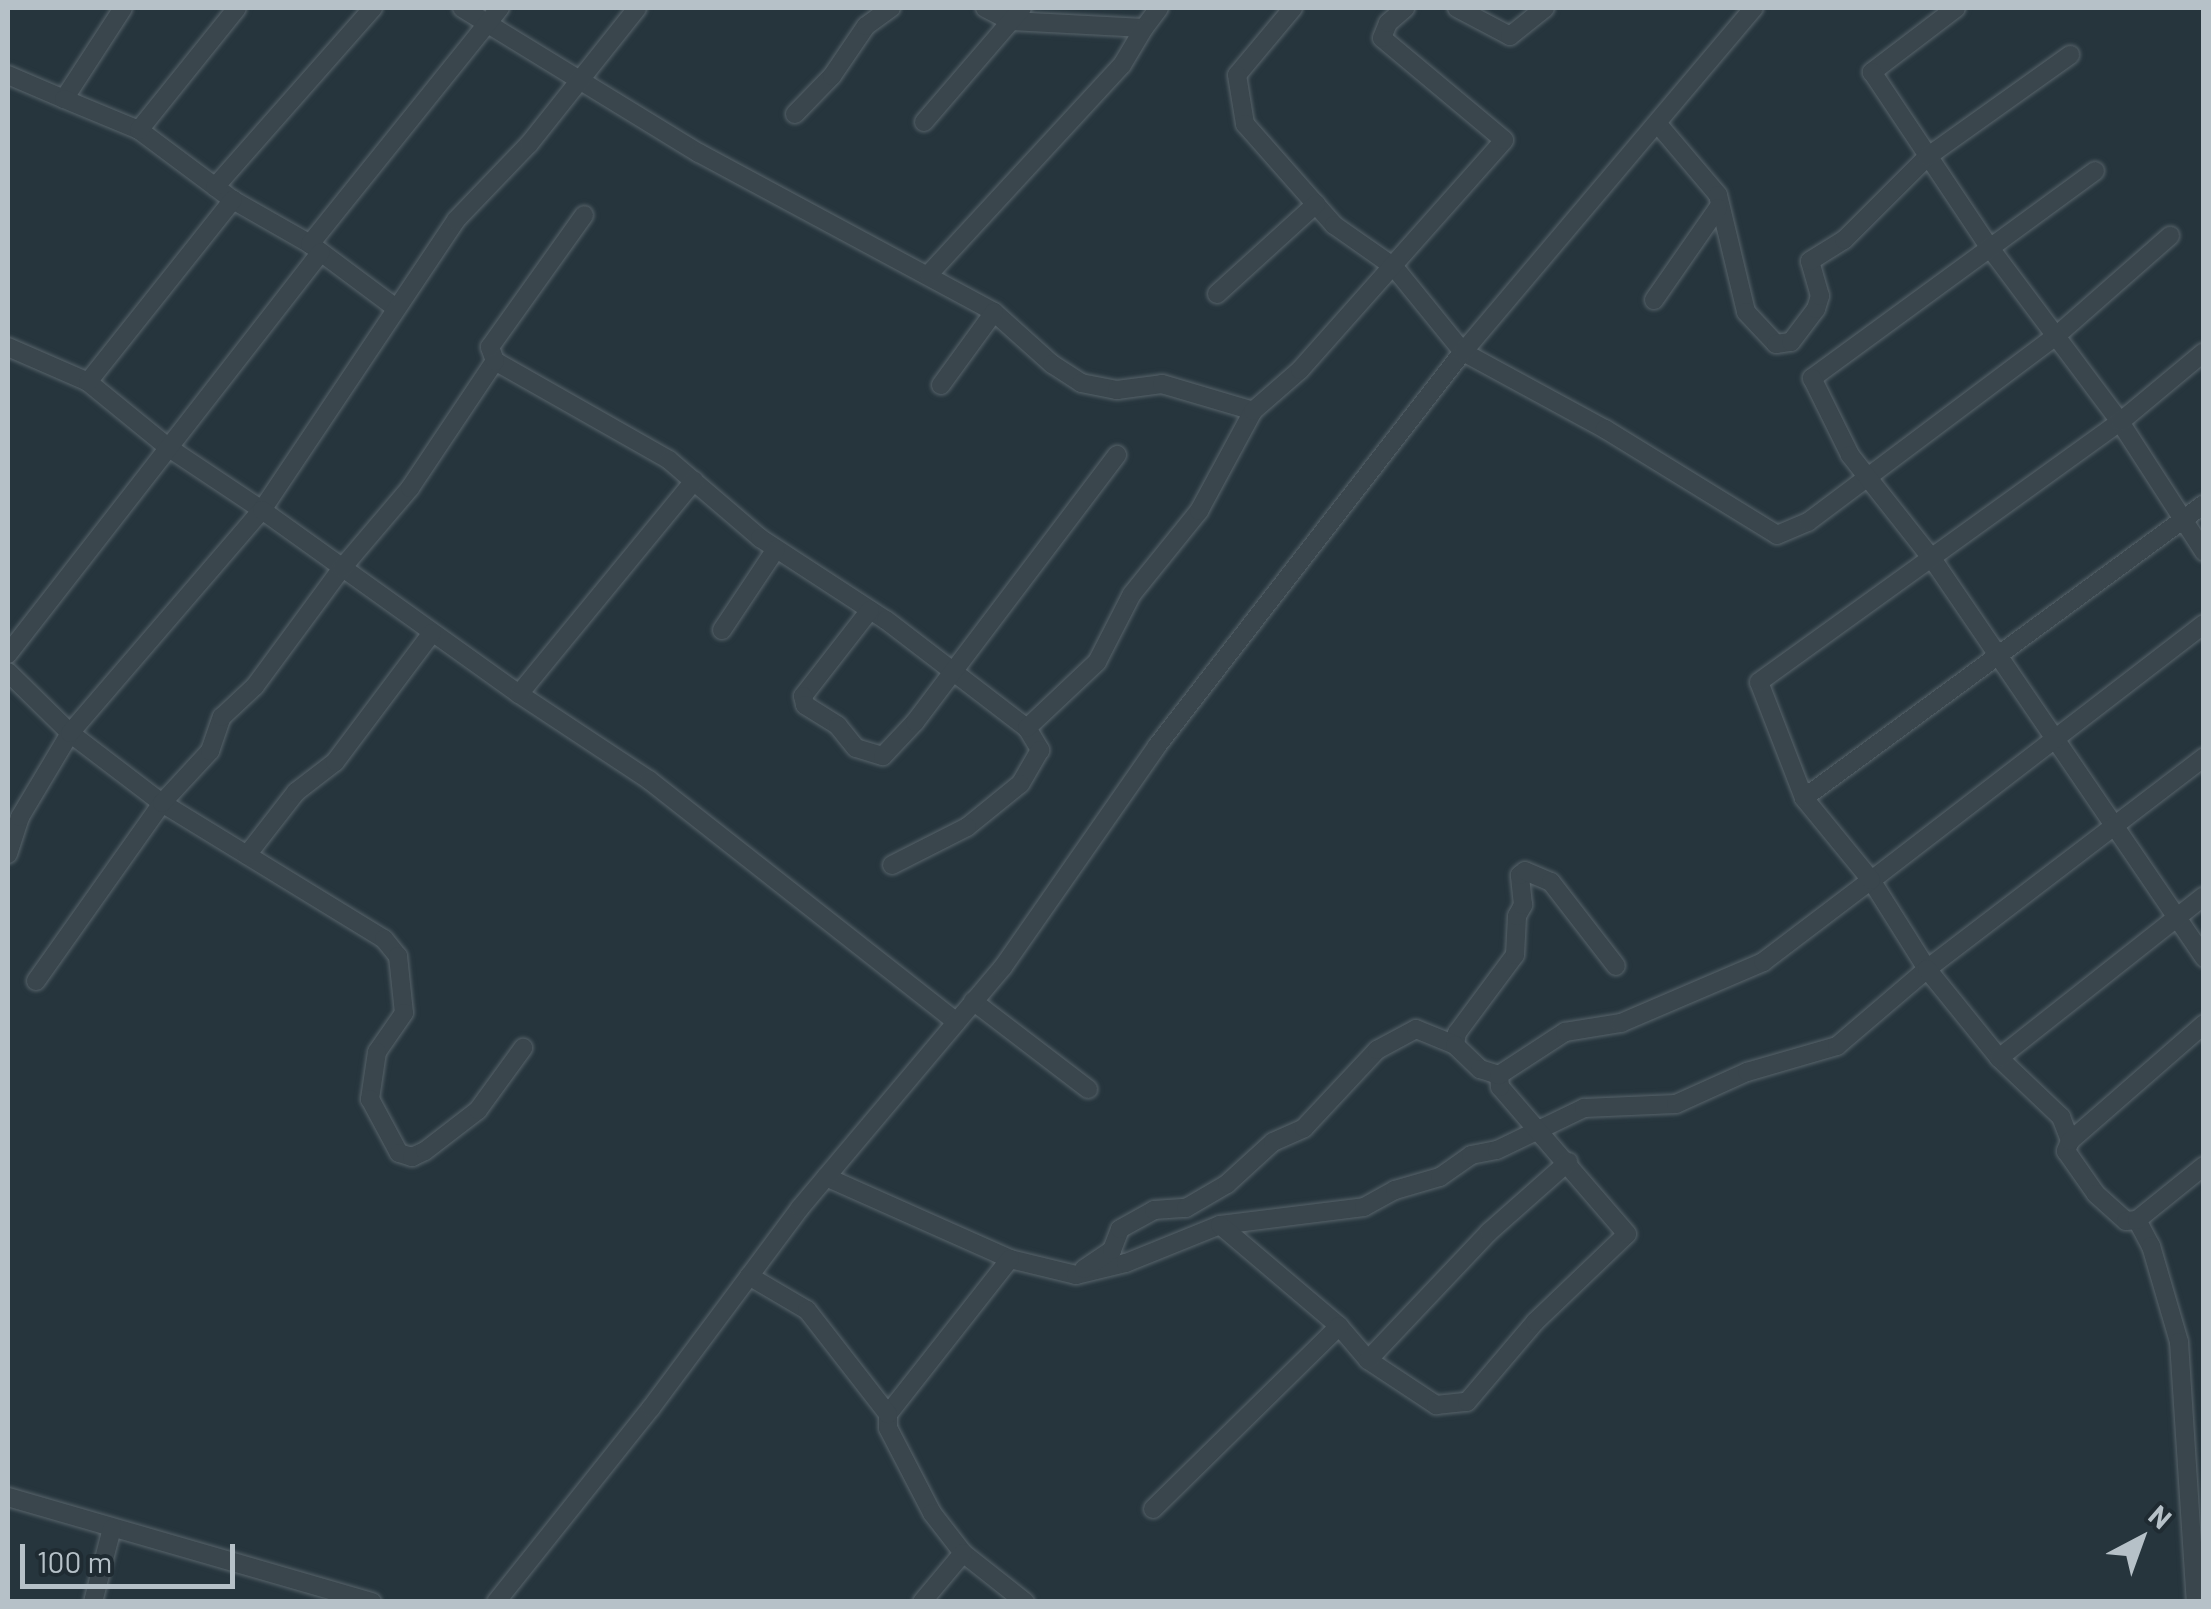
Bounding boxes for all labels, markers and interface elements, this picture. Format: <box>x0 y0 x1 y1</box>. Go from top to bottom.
north arrow <box>2091 1489 2191 1589</box>
text: N <box>2143 1497 2179 1535</box>
scale bar <box>25 1524 240 1586</box>
text: 100 m <box>37 1543 112 1579</box>

